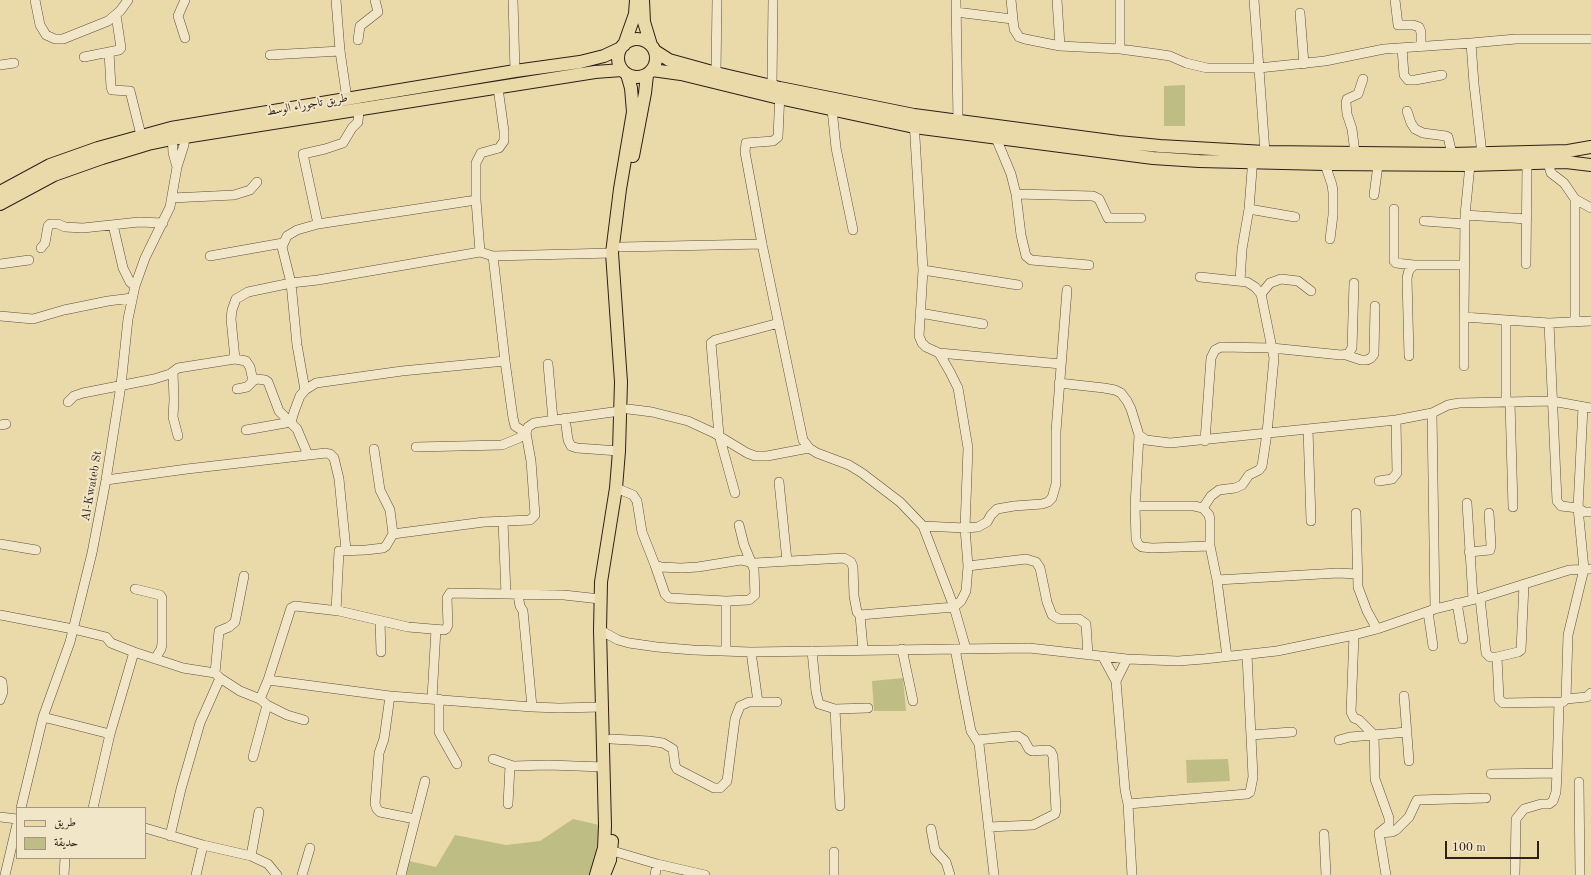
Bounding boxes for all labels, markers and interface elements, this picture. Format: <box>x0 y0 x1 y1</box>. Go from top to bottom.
street label: طريق تاجوراء الوسط <box>265 91 349 119</box>
street label: Al-Kwateb St <box>79 449 105 523</box>
legend <box>16 807 146 859</box>
text: طريق <box>54 817 76 829</box>
scale bar <box>1447 833 1541 859</box>
text: حديقة <box>54 837 78 849</box>
text: 100 m <box>1452 842 1486 854</box>

